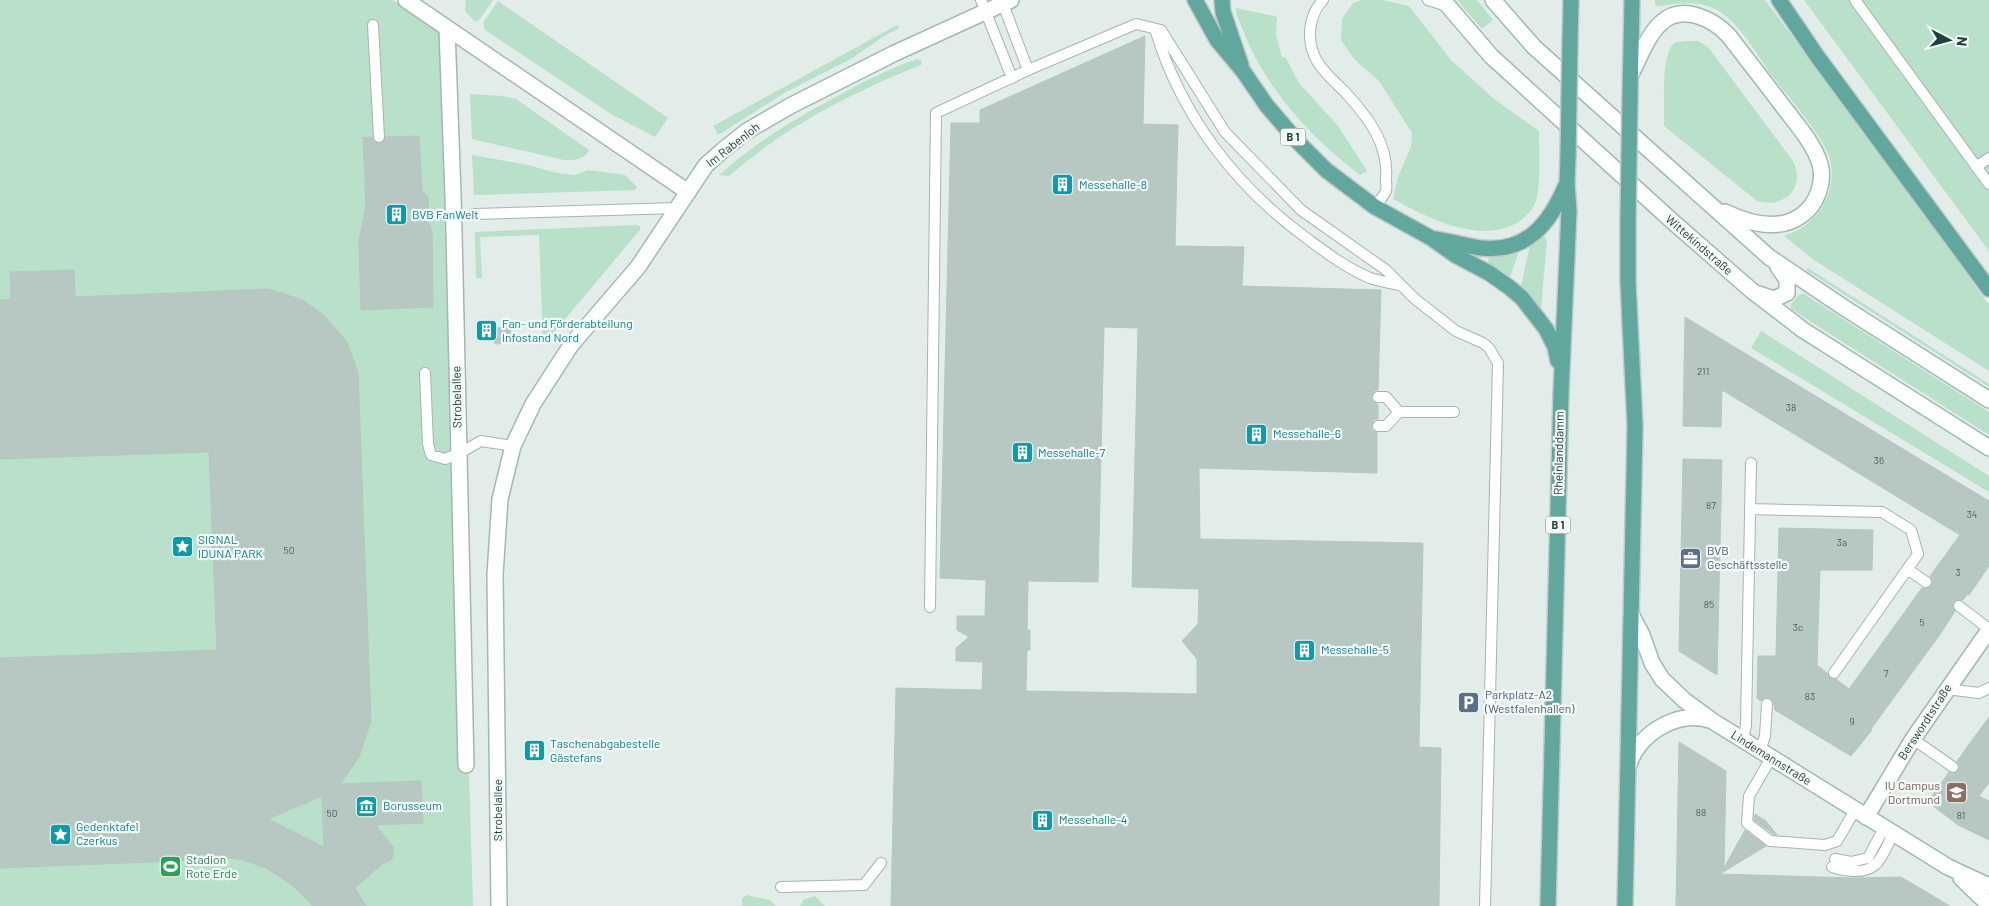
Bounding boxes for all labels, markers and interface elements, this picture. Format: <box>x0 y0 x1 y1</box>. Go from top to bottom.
north arrow <box>1924 15 1974 65</box>
text: N <box>1953 36 1971 47</box>
street label: Im Rabenloh <box>703 119 762 169</box>
road number: B 1 <box>1280 128 1306 146</box>
building icon: Messehalle-8 <box>1051 173 1075 197</box>
place label: Messehalle-8 <box>1079 177 1147 191</box>
building icon: BVB FanWelt <box>384 203 408 227</box>
place label: BVB FanWelt <box>412 207 479 221</box>
street label: Wittekindstraße <box>1663 211 1736 277</box>
place label: Fan- und Förderabteilung Infostand Nord <box>502 316 633 344</box>
building icon: Fan- und Förderabteilung Infostand Nord <box>474 319 498 343</box>
house number: 211 <box>1697 365 1709 377</box>
street label: Strobelallee <box>448 366 464 428</box>
house number: 38 <box>1786 401 1796 413</box>
street label: Rheinlanddamm <box>1550 411 1566 495</box>
building icon: Messehalle-6 <box>1245 422 1269 446</box>
place label: Messehalle-6 <box>1273 426 1341 440</box>
building icon: Messehalle-7 <box>1010 441 1034 465</box>
place label: Messehalle-7 <box>1038 445 1105 459</box>
house number: 36 <box>1874 454 1884 466</box>
house number: 87 <box>1706 499 1716 511</box>
house number: 34 <box>1967 508 1977 520</box>
road number: B 1 <box>1546 516 1570 534</box>
place label: SIGNAL IDUNA PARK <box>198 532 264 560</box>
place icon: SIGNAL IDUNA PARK <box>170 535 194 559</box>
house number: 3a <box>1837 536 1847 548</box>
place label: BVB Geschäftsstelle <box>1707 543 1788 571</box>
house number: 50 <box>284 544 294 556</box>
office icon: BVB Geschäftsstelle <box>1679 546 1703 570</box>
house number: 3 <box>1955 566 1961 578</box>
house number: 85 <box>1704 598 1714 610</box>
house number: 5 <box>1919 616 1925 628</box>
house number: 3c <box>1793 621 1803 633</box>
building icon: Messehalle-5 <box>1293 638 1317 662</box>
place label: Messehalle-5 <box>1321 642 1389 656</box>
house number: 7 <box>1884 667 1889 679</box>
street label: Berswordtstraße <box>1894 681 1954 762</box>
place label: Parkplatz-A2 (Westfalenhallen) <box>1484 687 1575 715</box>
parking icon: Parkplatz-A2 (Westfalenhallen) <box>1457 690 1481 714</box>
house number: 83 <box>1805 690 1815 702</box>
house number: 9 <box>1849 715 1855 727</box>
street label: Lindemannstraße <box>1729 727 1814 787</box>
place label: Taschenabgabestelle Gästefans <box>550 736 660 764</box>
building icon: Taschenabgabestelle Gästefans <box>522 739 546 763</box>
place label: IU Campus Dortmund <box>1885 778 1940 806</box>
street label: Strobelallee <box>490 779 504 841</box>
school or university icon: IU Campus Dortmund <box>1944 781 1968 805</box>
museum icon: Borusseum <box>355 794 379 818</box>
place label: Borusseum <box>383 798 442 812</box>
house number: 88 <box>1696 806 1706 818</box>
house number: 50 <box>327 807 337 819</box>
building icon: Messehalle-4 <box>1031 808 1055 832</box>
house number: 81 <box>1957 809 1965 821</box>
place label: Messehalle-4 <box>1059 812 1128 826</box>
place label: Gedenktafel Czerkus <box>76 819 138 847</box>
place icon: Gedenktafel Czerkus <box>48 822 72 846</box>
place label: Stadion Rote Erde <box>186 852 237 880</box>
sports icon: Stadion Rote Erde <box>158 855 182 879</box>

